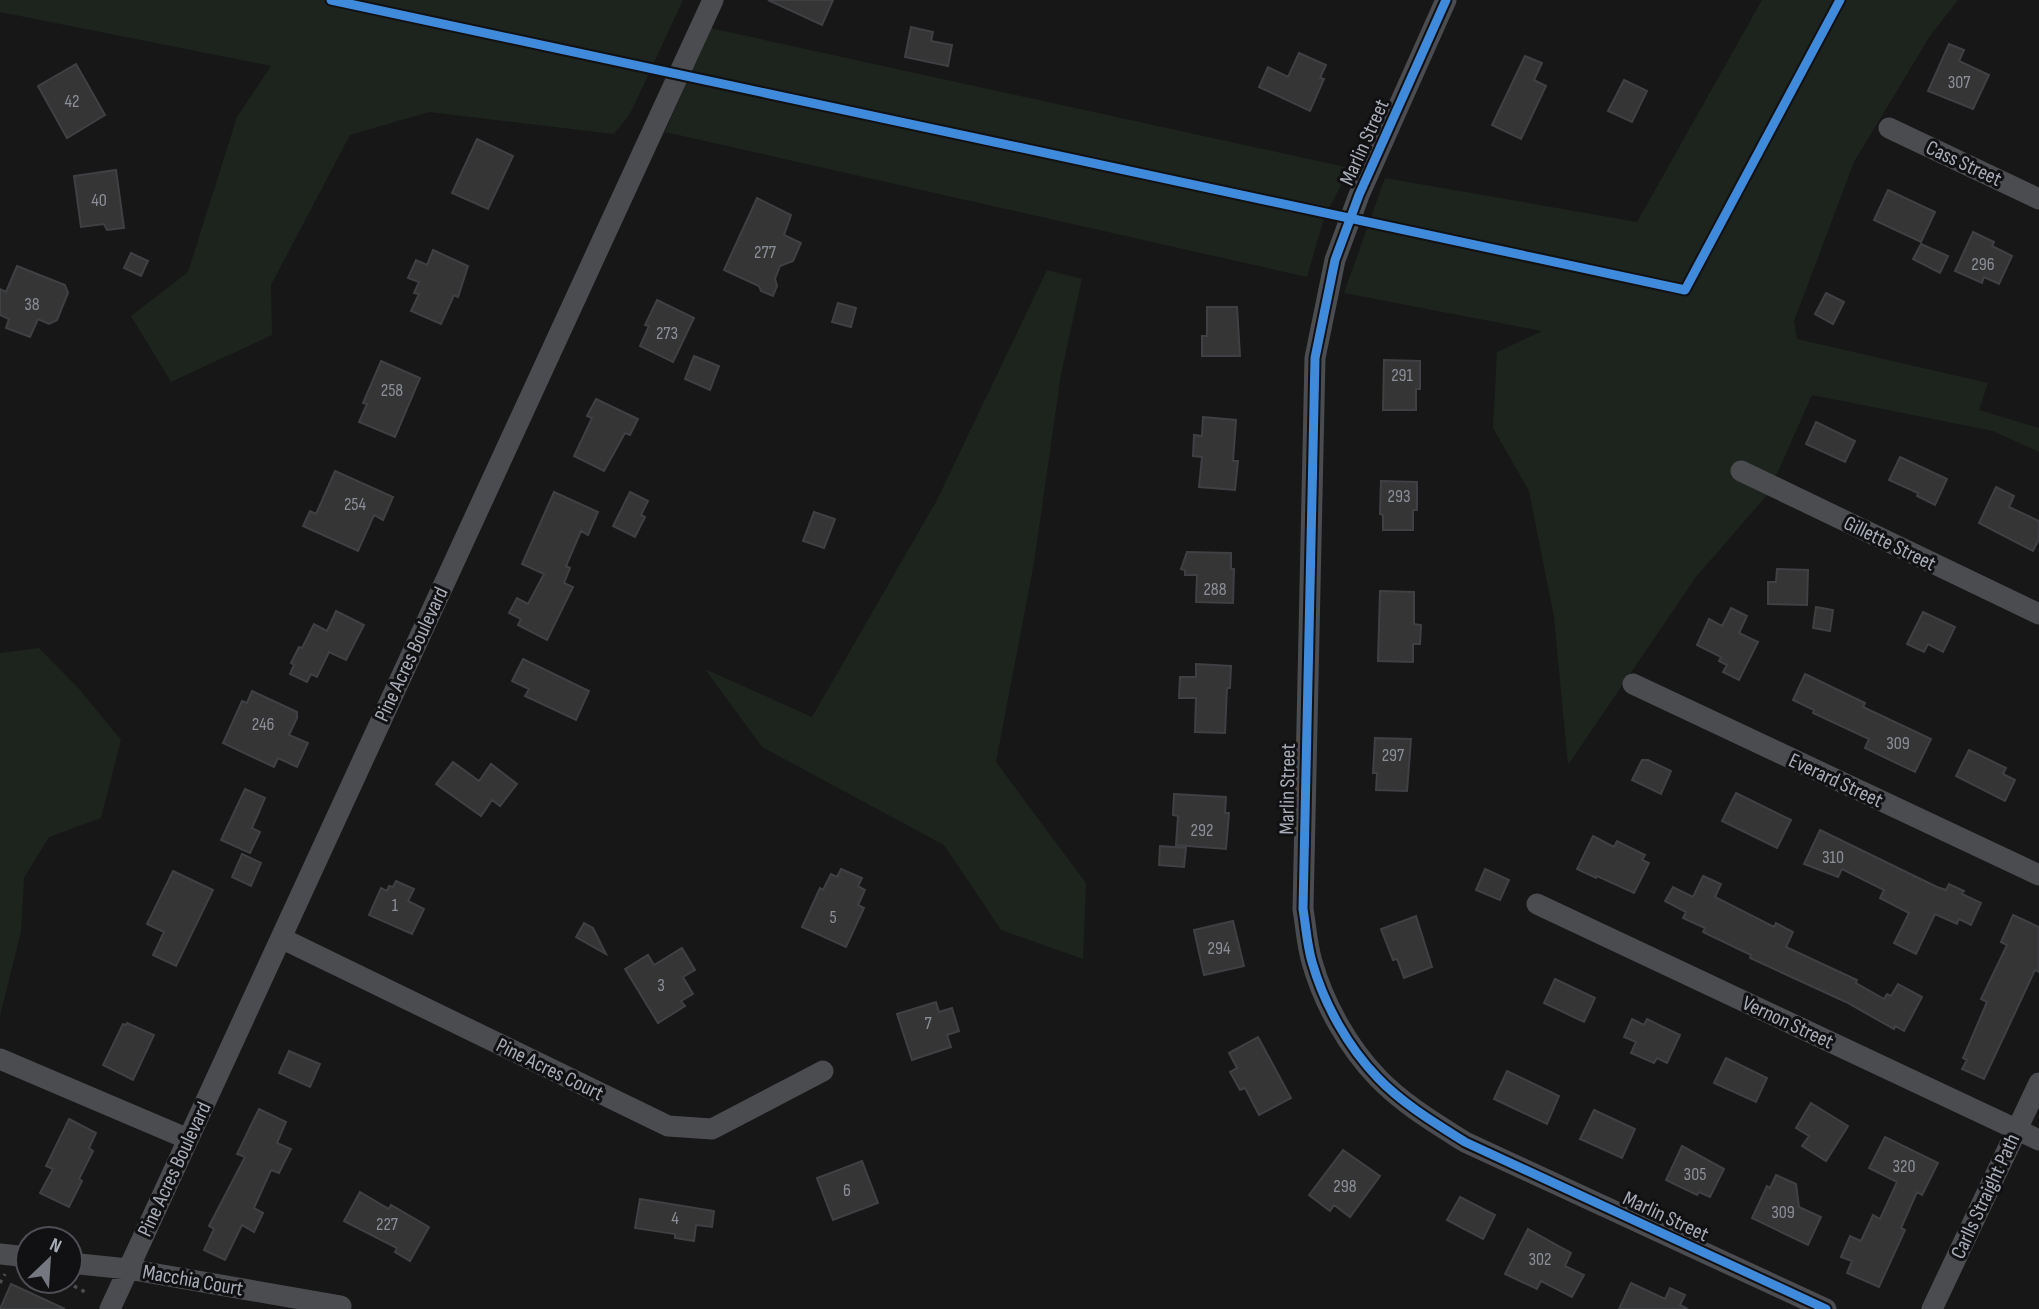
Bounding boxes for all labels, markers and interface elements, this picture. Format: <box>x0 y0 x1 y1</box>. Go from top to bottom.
house number: 307 <box>1948 72 1971 93</box>
house number: 42 <box>64 91 80 112</box>
street label: Marlin Street <box>1334 95 1394 189</box>
street label: Cass Street <box>1922 135 2006 192</box>
house number: 40 <box>91 190 107 211</box>
house number: 277 <box>754 242 777 263</box>
house number: 296 <box>1971 254 1995 275</box>
house number: 38 <box>24 294 40 315</box>
house number: 273 <box>656 323 678 344</box>
house number: 291 <box>1391 365 1414 386</box>
house number: 258 <box>381 380 403 401</box>
house number: 293 <box>1388 486 1410 507</box>
house number: 254 <box>344 494 367 515</box>
street label: Gillette Street <box>1840 510 1940 576</box>
house number: 288 <box>1203 579 1227 600</box>
street label: Pine Acres Boulevard <box>369 583 454 725</box>
house number: 246 <box>252 714 274 735</box>
house number: 309 <box>1886 733 1910 754</box>
street label: Marlin Street <box>1274 743 1301 835</box>
house number: 297 <box>1382 745 1405 766</box>
street label: Everard Street <box>1785 748 1887 813</box>
house number: 292 <box>1191 820 1213 841</box>
house number: 310 <box>1822 847 1844 868</box>
house number: 1 <box>392 895 399 916</box>
house number: 5 <box>829 907 837 928</box>
house number: 294 <box>1208 938 1231 959</box>
house number: 3 <box>657 975 665 996</box>
street label: Vernon Street <box>1738 990 1837 1054</box>
house number: 7 <box>924 1013 932 1034</box>
street label: Pine Acres Court <box>492 1033 608 1106</box>
street label: Pine Acres Boulevard <box>132 1098 217 1240</box>
street label: Carlls Straight Path <box>1946 1130 2025 1263</box>
house number: 320 <box>1892 1156 1916 1177</box>
house number: 305 <box>1684 1164 1706 1185</box>
house number: 298 <box>1333 1176 1357 1197</box>
house number: 6 <box>843 1180 851 1201</box>
street label: Marlin Street <box>1619 1186 1713 1247</box>
house number: 309 <box>1771 1202 1795 1223</box>
house number: 4 <box>671 1208 679 1229</box>
house number: 227 <box>376 1214 399 1235</box>
north arrow <box>14 1225 84 1295</box>
text: N <box>46 1233 65 1259</box>
house number: 302 <box>1529 1249 1552 1270</box>
street label: Macchia Court <box>141 1259 245 1302</box>

